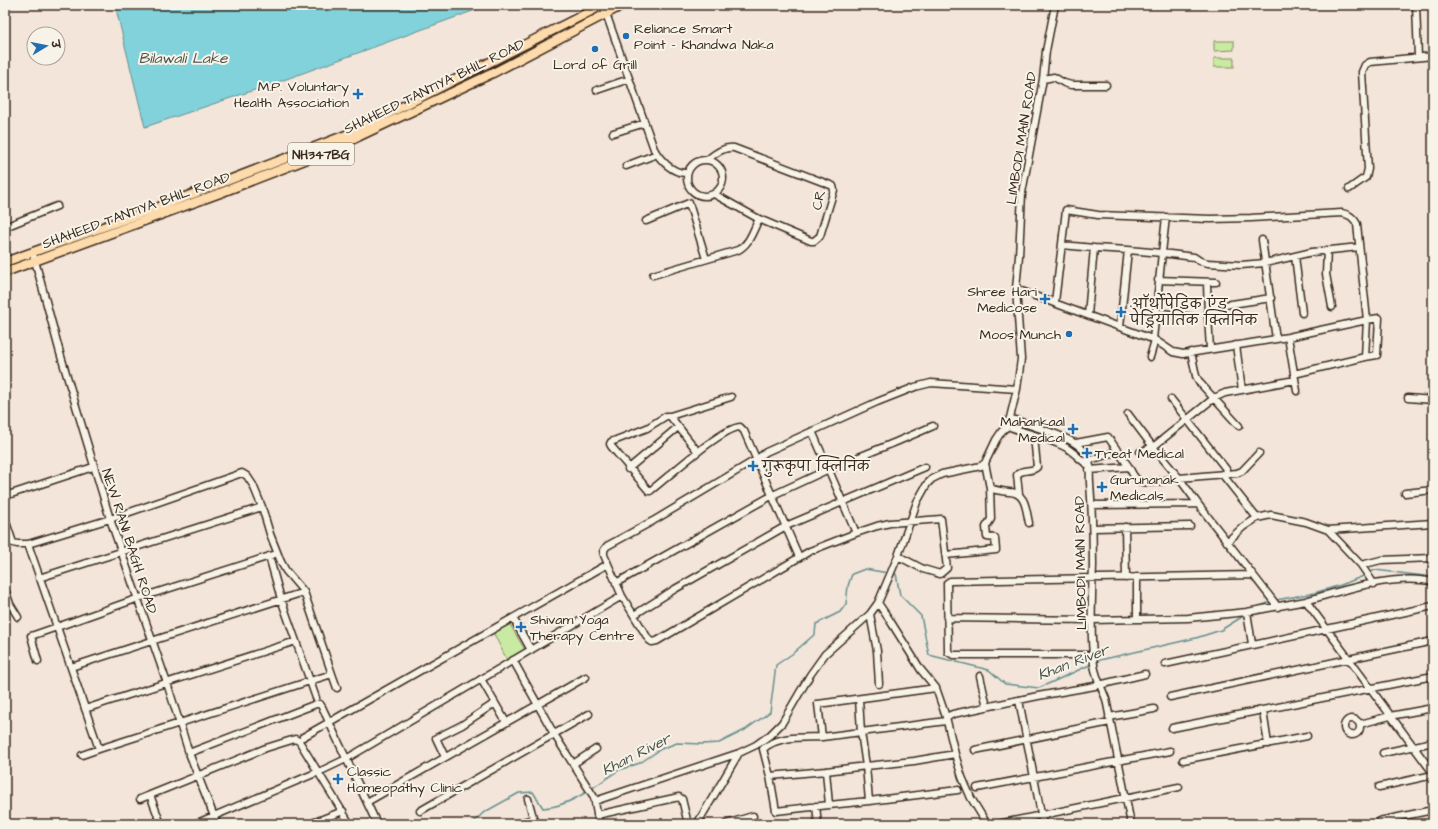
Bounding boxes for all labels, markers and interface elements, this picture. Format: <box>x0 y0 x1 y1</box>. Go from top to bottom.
place label: Reliance Smart Point - Khandwa Naka <box>634 19 774 55</box>
north arrow <box>26 26 66 66</box>
marker: Reliance Smart Point - Khandwa Naka <box>621 31 631 41</box>
street label: SHAHEED TANTIYA BHIL ROAD <box>341 34 528 139</box>
text: उ <box>47 38 64 51</box>
marker: Lord of Grill <box>590 44 600 54</box>
water label: Bilawali Lake <box>139 48 228 69</box>
place label: Lord of Grill <box>553 55 637 75</box>
street label: LIMBODI MAIN ROAD <box>1002 70 1042 206</box>
place label: M.P. Voluntary Health Association <box>234 77 349 113</box>
marker: M.P. Voluntary Health Association <box>352 88 364 100</box>
road number: NH347BG <box>288 143 354 165</box>
street label: SHAHEED TANTIYA BHIL ROAD <box>40 168 233 254</box>
street label: CR <box>807 188 831 212</box>
place label: Shree Hari Medicose <box>967 282 1037 318</box>
place label: ऑर्थोपेडिक एंड पेड्रियातिक क्लिनिक <box>1129 292 1259 331</box>
marker: Shree Hari Medicose <box>1040 294 1050 304</box>
marker: ऑर्थोपेडिक एंड पेड्रियातिक क्लिनिक <box>1115 306 1127 318</box>
place label: Moos Munch <box>980 325 1061 345</box>
marker: Moos Munch <box>1064 329 1074 339</box>
place label: Mahankaal Medical <box>1000 412 1065 448</box>
marker: Mahankaal Medical <box>1068 424 1078 434</box>
place label: Treat Medical <box>1095 444 1184 464</box>
marker: Treat Medical <box>1082 448 1092 458</box>
place label: गुरूकृपा क्लिनिक <box>761 455 871 478</box>
marker: गुरूकृपा क्लिनिक <box>747 460 759 472</box>
street label: NEW RANI BAGH ROAD <box>96 466 162 616</box>
place label: Gurunanak Medicals <box>1110 470 1179 506</box>
marker: Gurunanak Medicals <box>1097 482 1107 492</box>
street label: LIMBODI MAIN ROAD <box>1070 496 1092 630</box>
place label: Shivam Yoga Therapy Centre <box>530 610 635 646</box>
marker: Shivam Yoga Therapy Centre <box>515 621 527 633</box>
water label: Khan River <box>1035 639 1113 686</box>
water label: Khan River <box>598 727 676 781</box>
place label: Classic Homeopathy Clinic <box>347 762 463 798</box>
marker: Classic Homeopathy Clinic <box>332 773 344 785</box>

